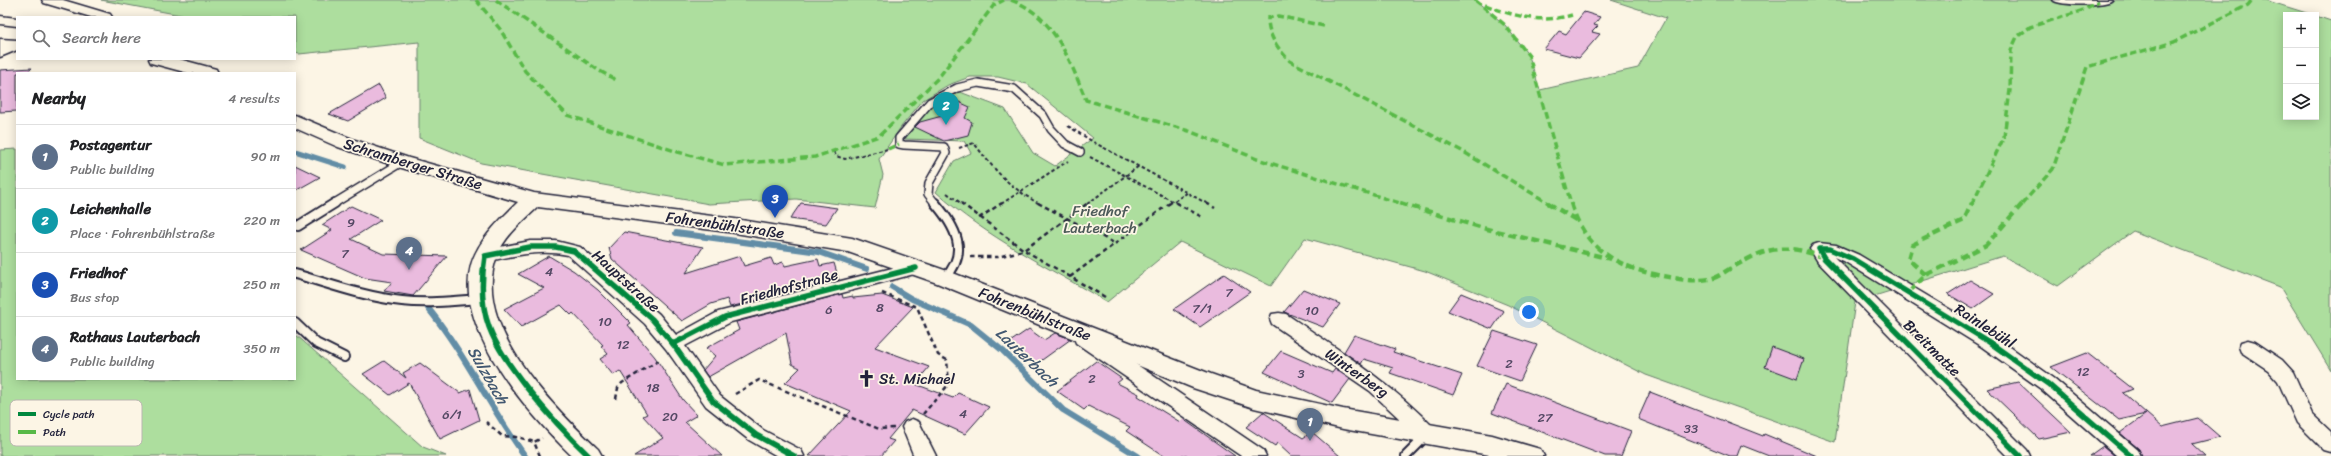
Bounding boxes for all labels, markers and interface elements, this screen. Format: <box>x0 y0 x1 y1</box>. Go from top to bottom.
map controls <box>2283 12 2319 120</box>
button: + <box>2283 12 2319 48</box>
search box <box>16 16 296 60</box>
text: Search here <box>62 25 141 51</box>
icon: search <box>30 27 52 49</box>
button: − <box>2283 48 2319 84</box>
text: Nearby <box>32 83 86 113</box>
button: layers <box>2283 84 2319 120</box>
text: 4 results <box>228 87 280 110</box>
pin: 2 <box>933 92 959 125</box>
street label: Schramberger Straße <box>340 131 486 198</box>
text: Postagentur <box>70 132 151 158</box>
text: 1 <box>42 145 48 168</box>
text: 90 m <box>250 145 280 168</box>
text: Public building <box>70 158 155 181</box>
pin: 3 <box>762 185 788 218</box>
text: Leichenhalle <box>70 196 151 222</box>
park label: Friedhof Lauterbach <box>1063 198 1137 241</box>
street label: Fohrenbühlstraße <box>664 204 786 246</box>
text: 2 <box>41 209 49 232</box>
text: 220 m <box>243 209 280 232</box>
house number: 9 <box>347 211 355 234</box>
text: Place · Fohrenbühlstraße <box>70 222 215 245</box>
pin: 4 <box>396 237 422 270</box>
house number: 7 <box>341 242 350 265</box>
street label: Hauptstraße <box>586 243 667 319</box>
text: Friedhof <box>70 260 126 286</box>
house number: 4 <box>545 260 553 283</box>
street label: Friedhofstraße <box>737 261 841 313</box>
text: 3 <box>41 273 49 296</box>
text: 250 m <box>243 273 280 296</box>
street label: Fohrenbühlstraße <box>975 280 1095 348</box>
house number: 7 <box>1225 281 1234 304</box>
text: Bus stop <box>70 286 119 309</box>
house number: 8 <box>876 296 884 319</box>
street label: Rainlebühl <box>1949 296 2021 356</box>
house number: 7/1 <box>1192 297 1212 320</box>
house number: 6 <box>825 298 833 321</box>
house number: 10 <box>1305 299 1319 322</box>
your location <box>1519 302 1539 322</box>
house number: 10 <box>598 310 612 333</box>
street label: Breitmatte <box>1897 313 1967 383</box>
water label: Lauterbach <box>989 320 1067 395</box>
text: Rathaus Lauterbach <box>70 324 200 350</box>
house number: 12 <box>616 333 630 356</box>
text: 4 <box>41 337 49 360</box>
text: 350 m <box>243 337 280 360</box>
water label: Sulzbach <box>460 340 517 411</box>
street label: Winterberg <box>1319 341 1395 405</box>
text: Public building <box>70 350 155 373</box>
house number: 2 <box>1505 352 1513 375</box>
house number: 12 <box>2076 360 2090 383</box>
house number: 3 <box>1297 362 1305 385</box>
place label: St. Michael <box>879 366 955 392</box>
house number: 2 <box>1088 367 1096 390</box>
church icon: St. Michael <box>856 369 876 389</box>
house number: 18 <box>646 376 660 399</box>
legend <box>10 400 142 446</box>
house number: 4 <box>959 402 967 425</box>
house number: 6/1 <box>442 403 462 426</box>
text: Cycle path <box>43 405 95 424</box>
house number: 20 <box>662 405 678 428</box>
house number: 27 <box>1538 406 1554 429</box>
pin: 1 <box>1297 408 1323 441</box>
house number: 33 <box>1684 417 1698 440</box>
text: Path <box>43 423 66 442</box>

